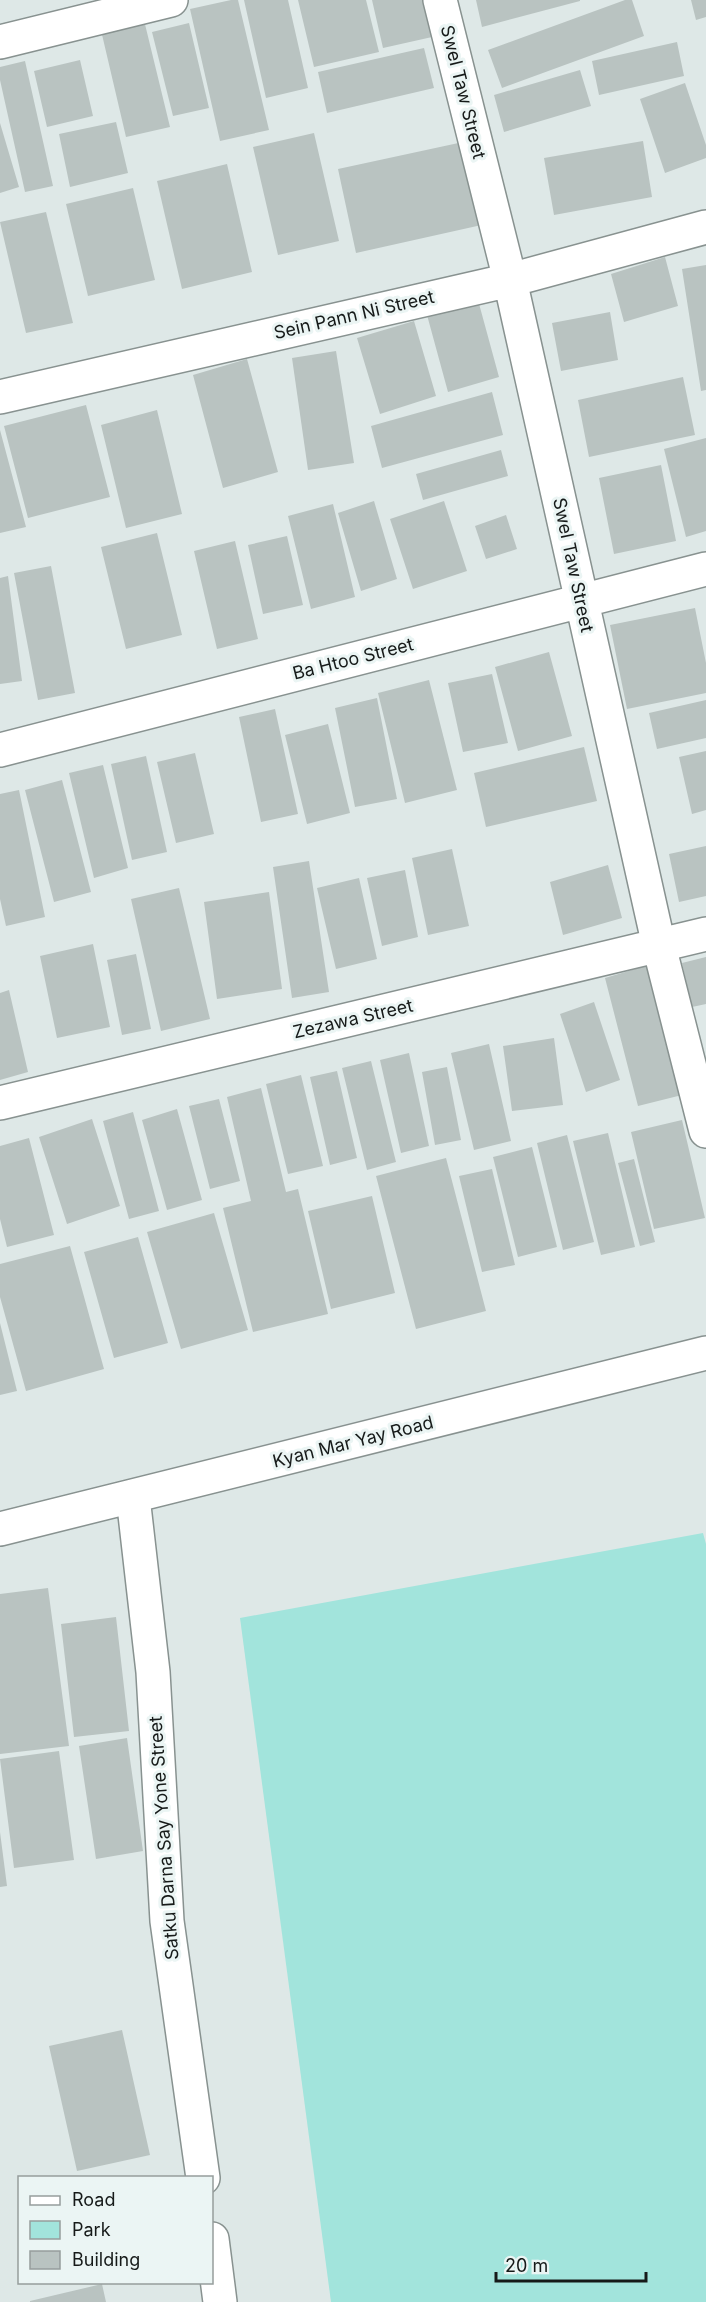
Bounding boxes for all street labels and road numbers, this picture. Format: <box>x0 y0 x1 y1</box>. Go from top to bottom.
street label: Swel Taw Street <box>437 23 490 161</box>
street label: Sein Pann Ni Street <box>272 286 436 343</box>
street label: Swel Taw Street <box>549 496 598 634</box>
street label: Ba Htoo Street <box>290 633 416 684</box>
street label: Zezawa Street <box>291 995 415 1042</box>
street label: Kyan Mar Yay Road <box>270 1411 435 1472</box>
street label: Satku Darna Say Yone Street <box>144 1715 182 1961</box>

